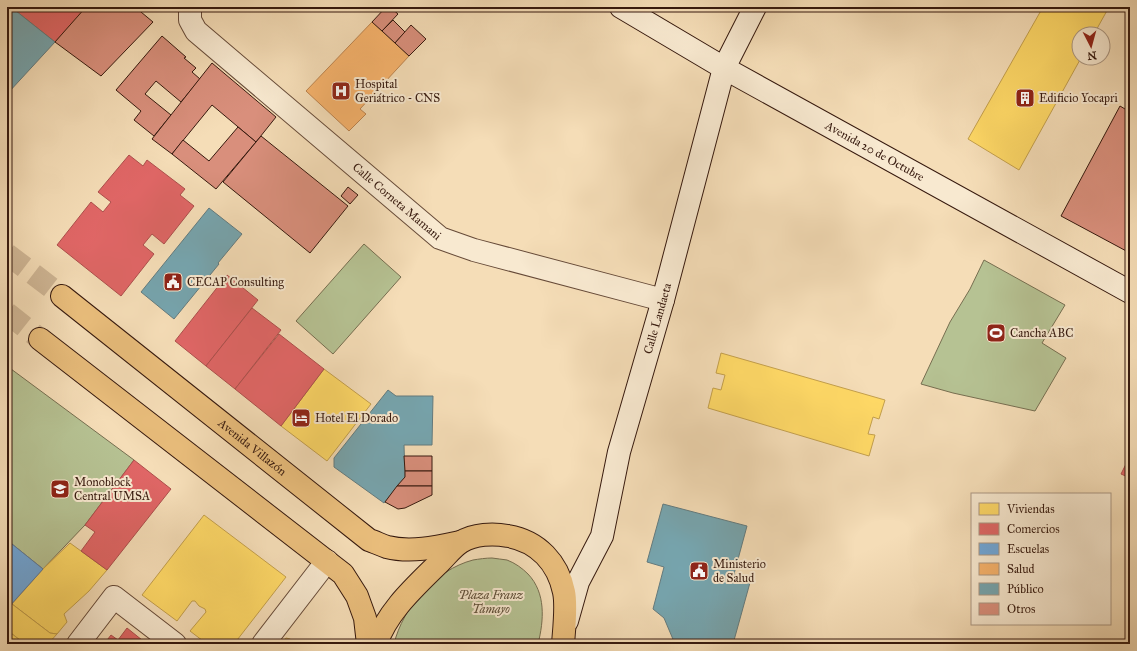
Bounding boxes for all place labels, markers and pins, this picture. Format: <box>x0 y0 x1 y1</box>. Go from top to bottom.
place label: Hospital Geriátrico - CNS <box>355 77 440 105</box>
hospital icon: Hospital Geriátrico - CNS <box>330 80 352 102</box>
building icon: Edificio Yocapri <box>1014 87 1036 109</box>
place label: Edificio Yocapri <box>1039 91 1118 105</box>
public building icon: CECAP Consulting <box>162 271 184 293</box>
place label: CECAP Consulting <box>187 275 284 290</box>
sports icon: Cancha ABC <box>985 322 1007 344</box>
place label: Cancha ABC <box>1010 326 1073 340</box>
hotel icon: Hotel El Dorado <box>290 407 312 429</box>
place label: Hotel El Dorado <box>315 411 398 425</box>
place label: Monoblock Central UMSA <box>74 475 150 503</box>
school or university icon: Monoblock Central UMSA <box>49 478 71 500</box>
place label: Ministerio de Salud <box>713 557 766 585</box>
public building icon: Ministerio de Salud <box>688 560 710 582</box>

